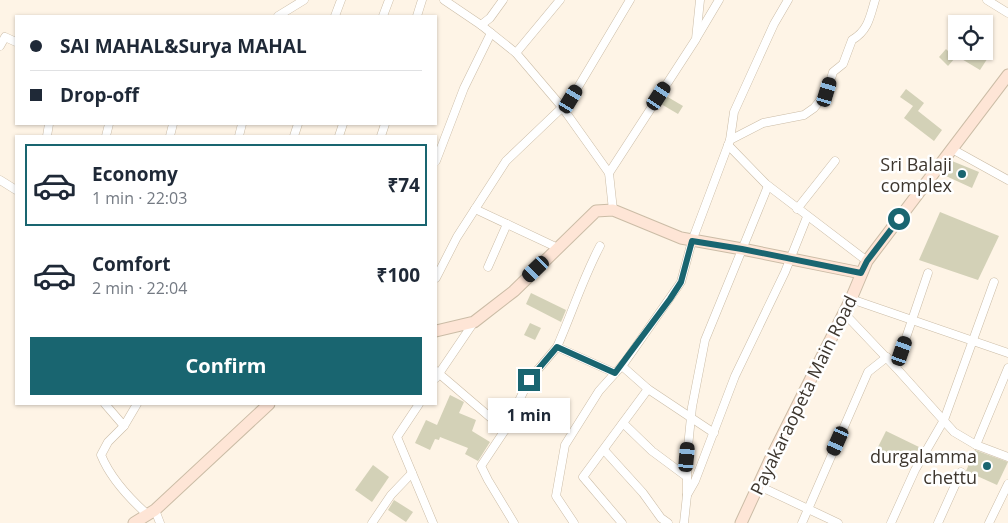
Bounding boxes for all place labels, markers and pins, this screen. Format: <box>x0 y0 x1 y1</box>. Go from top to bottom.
place label: Sri Balaji complex <box>880 152 953 197</box>
marker: Sri Balaji complex <box>956 168 968 180</box>
place label: durgalamma chettu <box>870 444 977 489</box>
marker: durgalamma chettu <box>981 460 993 472</box>

